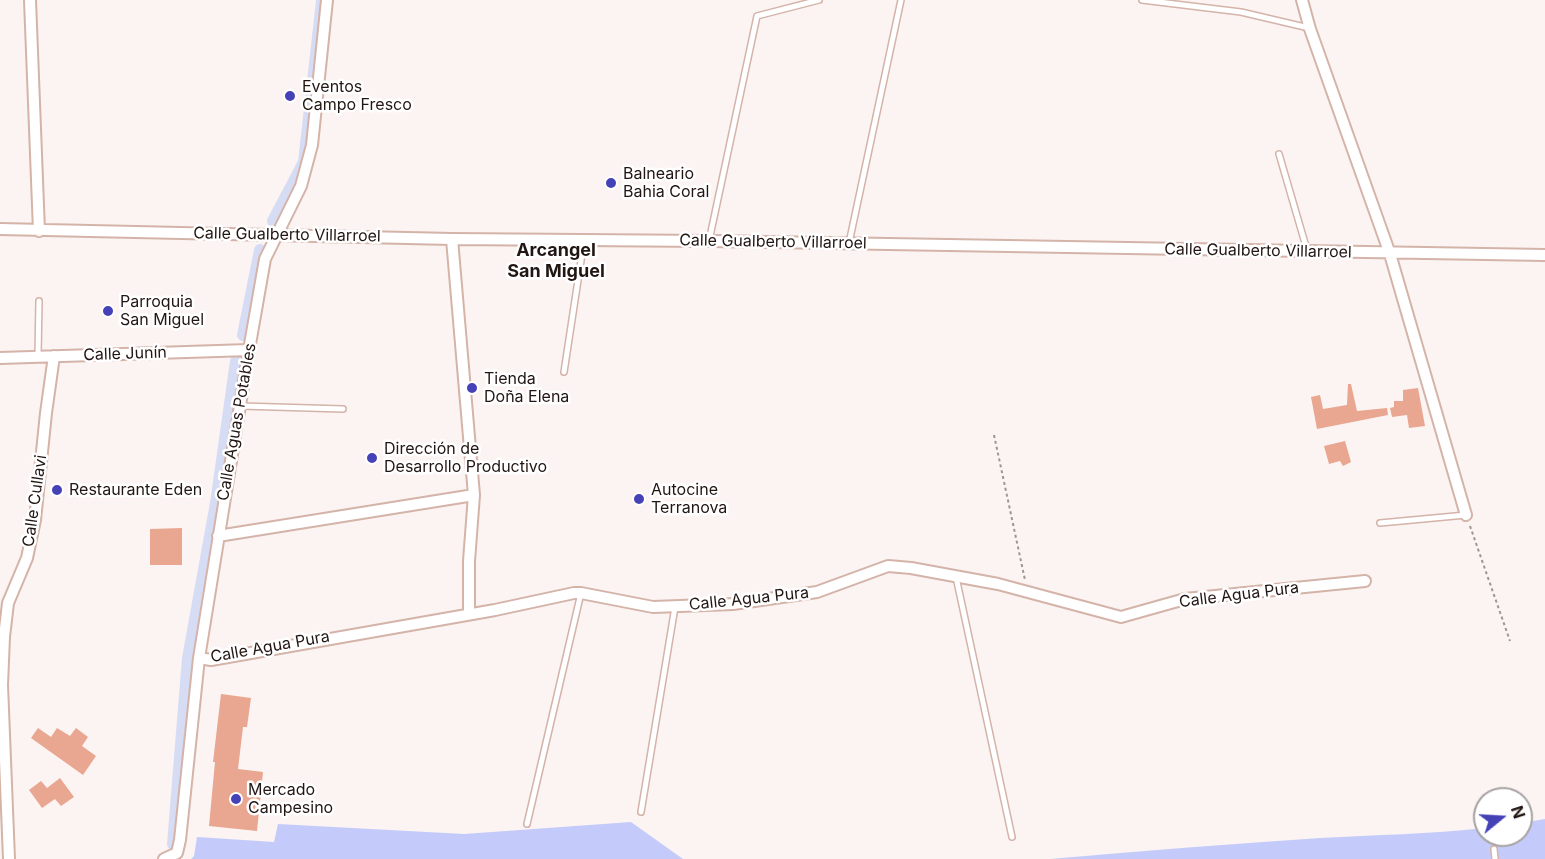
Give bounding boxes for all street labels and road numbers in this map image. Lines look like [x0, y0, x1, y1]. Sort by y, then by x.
street label: Calle Gualberto Villarroel [193, 224, 381, 246]
street label: Calle Gualberto Villarroel [679, 231, 867, 253]
street label: Calle Gualberto Villarroel [1164, 240, 1352, 262]
street label: Calle Aguas Potables [214, 342, 260, 502]
street label: Calle Junín [83, 343, 167, 365]
street label: Calle Cullavi [19, 454, 51, 548]
street label: Calle Agua Pura [1178, 578, 1300, 612]
street label: Calle Agua Pura [688, 583, 810, 615]
street label: Calle Agua Pura [209, 627, 331, 667]

